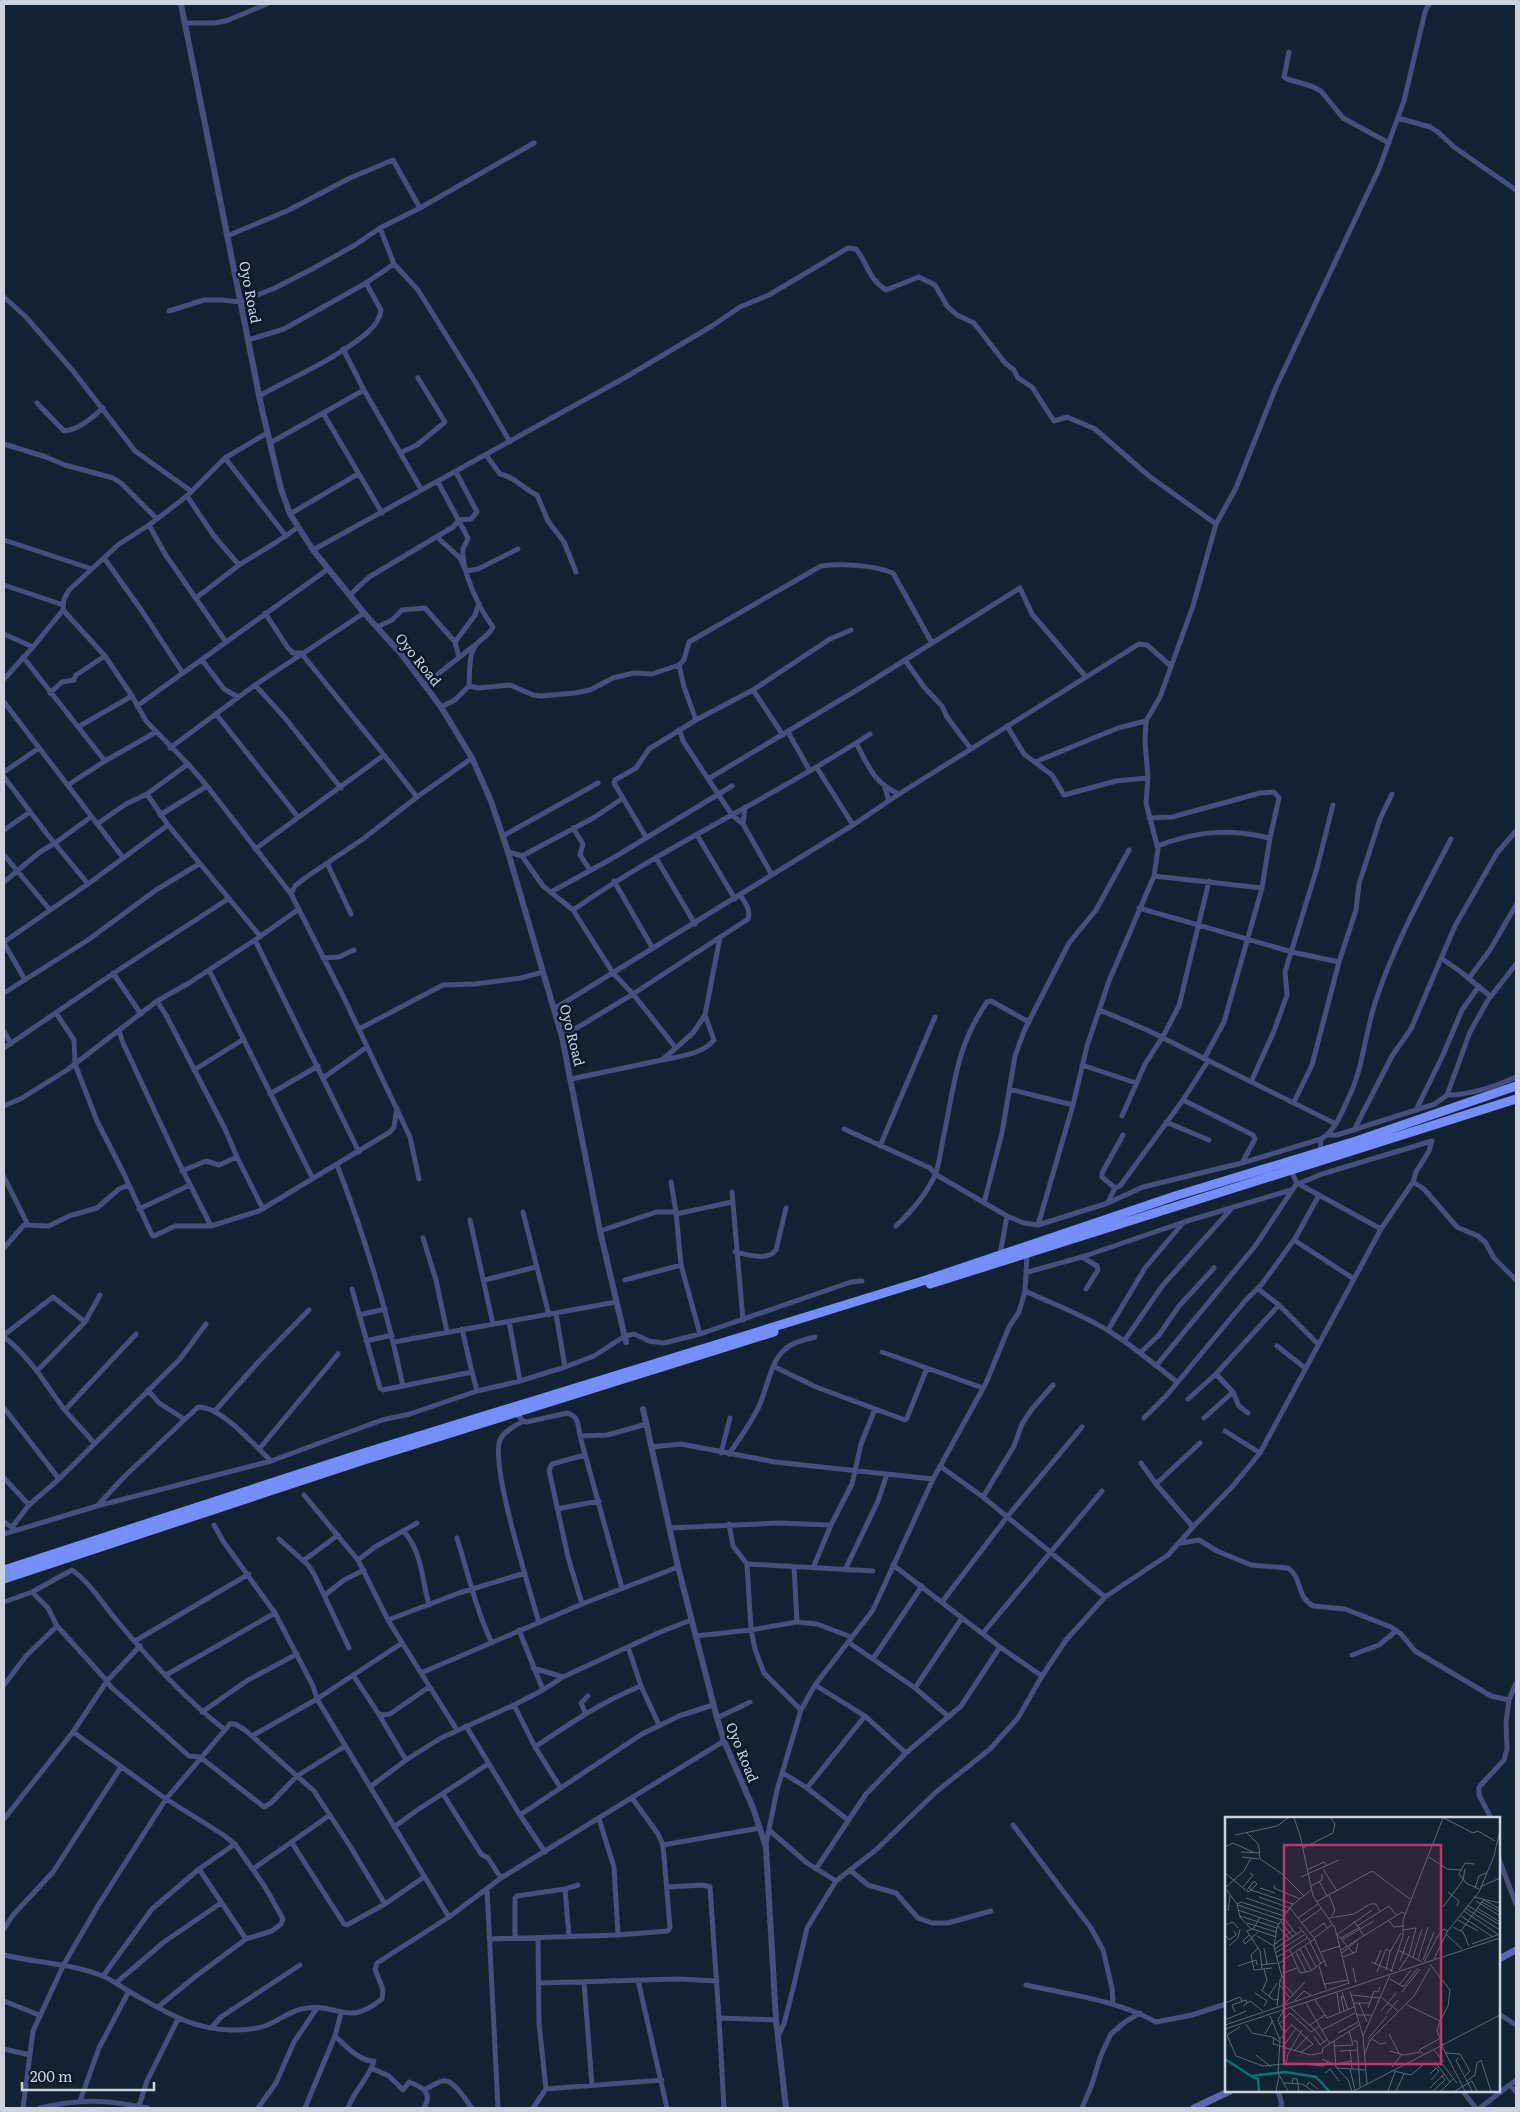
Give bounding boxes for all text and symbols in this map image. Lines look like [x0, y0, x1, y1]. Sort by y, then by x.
street label: Oyo Road [235, 259, 267, 325]
street label: Oyo Road [391, 628, 447, 690]
street label: Oyo Road [556, 1002, 590, 1068]
street label: Oyo Road [722, 1719, 764, 1785]
inset map [1225, 1817, 1500, 2092]
scale bar [22, 2060, 155, 2092]
text: 200 m [30, 2064, 73, 2087]

